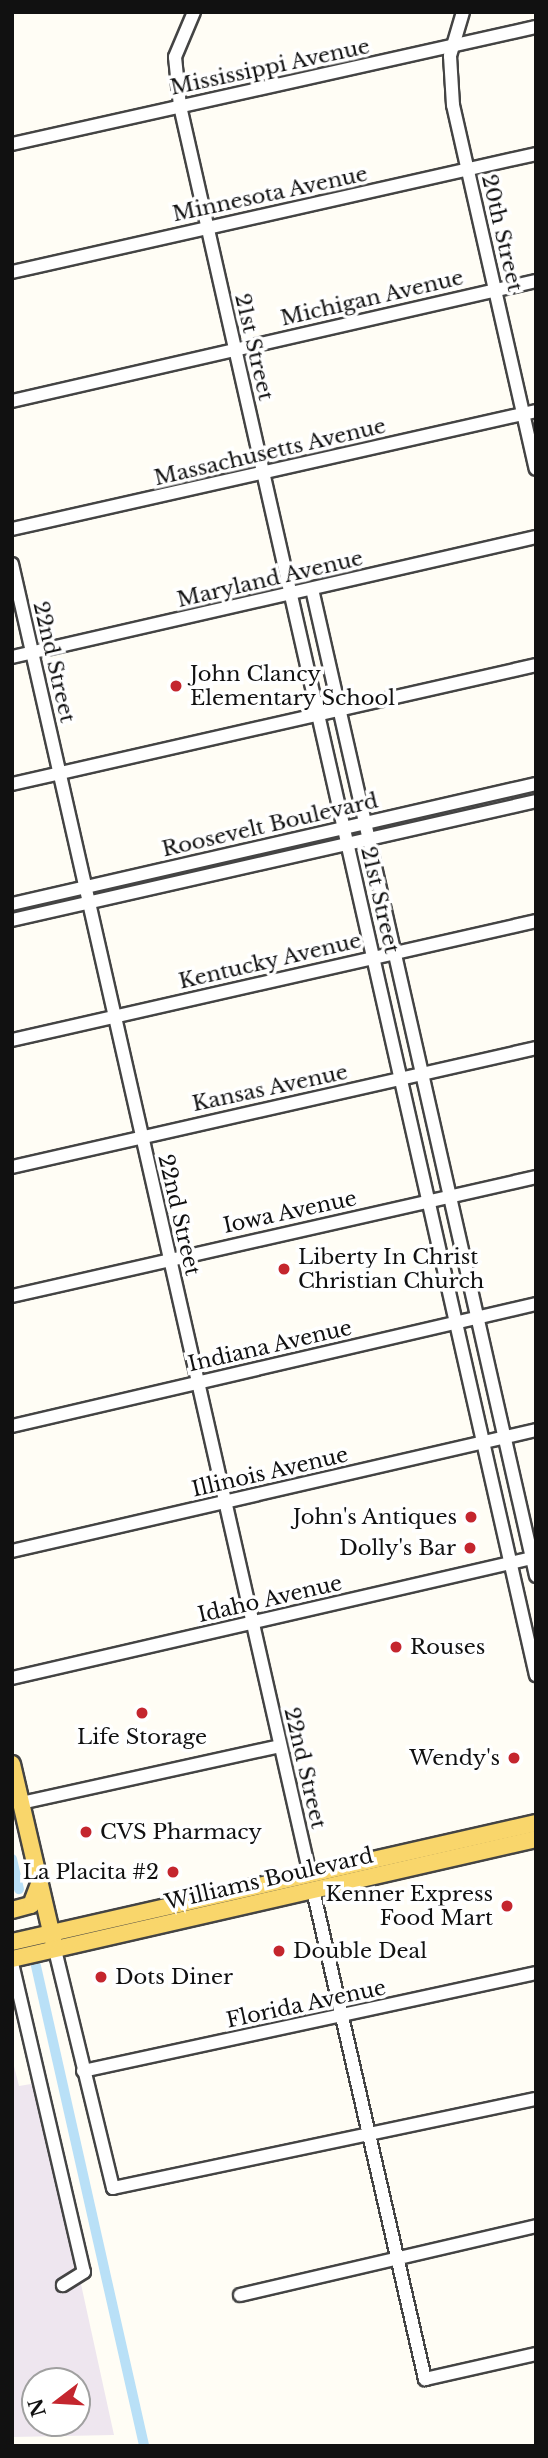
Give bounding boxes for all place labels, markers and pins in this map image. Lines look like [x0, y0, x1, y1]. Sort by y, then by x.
place label: John Clancy Elementary School [190, 661, 396, 711]
marker: John Clancy Elementary School [168, 678, 184, 694]
place label: Liberty In Christ Christian Church [298, 1244, 484, 1294]
marker: Liberty In Christ Christian Church [276, 1261, 292, 1277]
place label: John's Antiques [292, 1504, 457, 1530]
marker: John's Antiques [463, 1509, 479, 1525]
place label: Dolly's Bar [339, 1535, 456, 1561]
marker: Dolly's Bar [462, 1540, 478, 1556]
place label: Rouses [410, 1634, 485, 1660]
marker: Rouses [388, 1639, 404, 1655]
marker: Life Storage [134, 1705, 150, 1721]
place label: Life Storage [77, 1724, 207, 1750]
place label: Wendy's [409, 1745, 500, 1771]
marker: Wendy's [506, 1750, 522, 1766]
place label: CVS Pharmacy [100, 1819, 262, 1845]
marker: CVS Pharmacy [78, 1824, 94, 1840]
place label: La Placita #2 [22, 1859, 159, 1885]
marker: La Placita #2 [165, 1864, 181, 1880]
place label: Kenner Express Food Mart [325, 1881, 493, 1931]
marker: Kenner Express Food Mart [499, 1898, 515, 1914]
place label: Double Deal [293, 1938, 427, 1964]
marker: Double Deal [271, 1943, 287, 1959]
place label: Dots Diner [115, 1964, 233, 1990]
marker: Dots Diner [93, 1969, 109, 1985]

